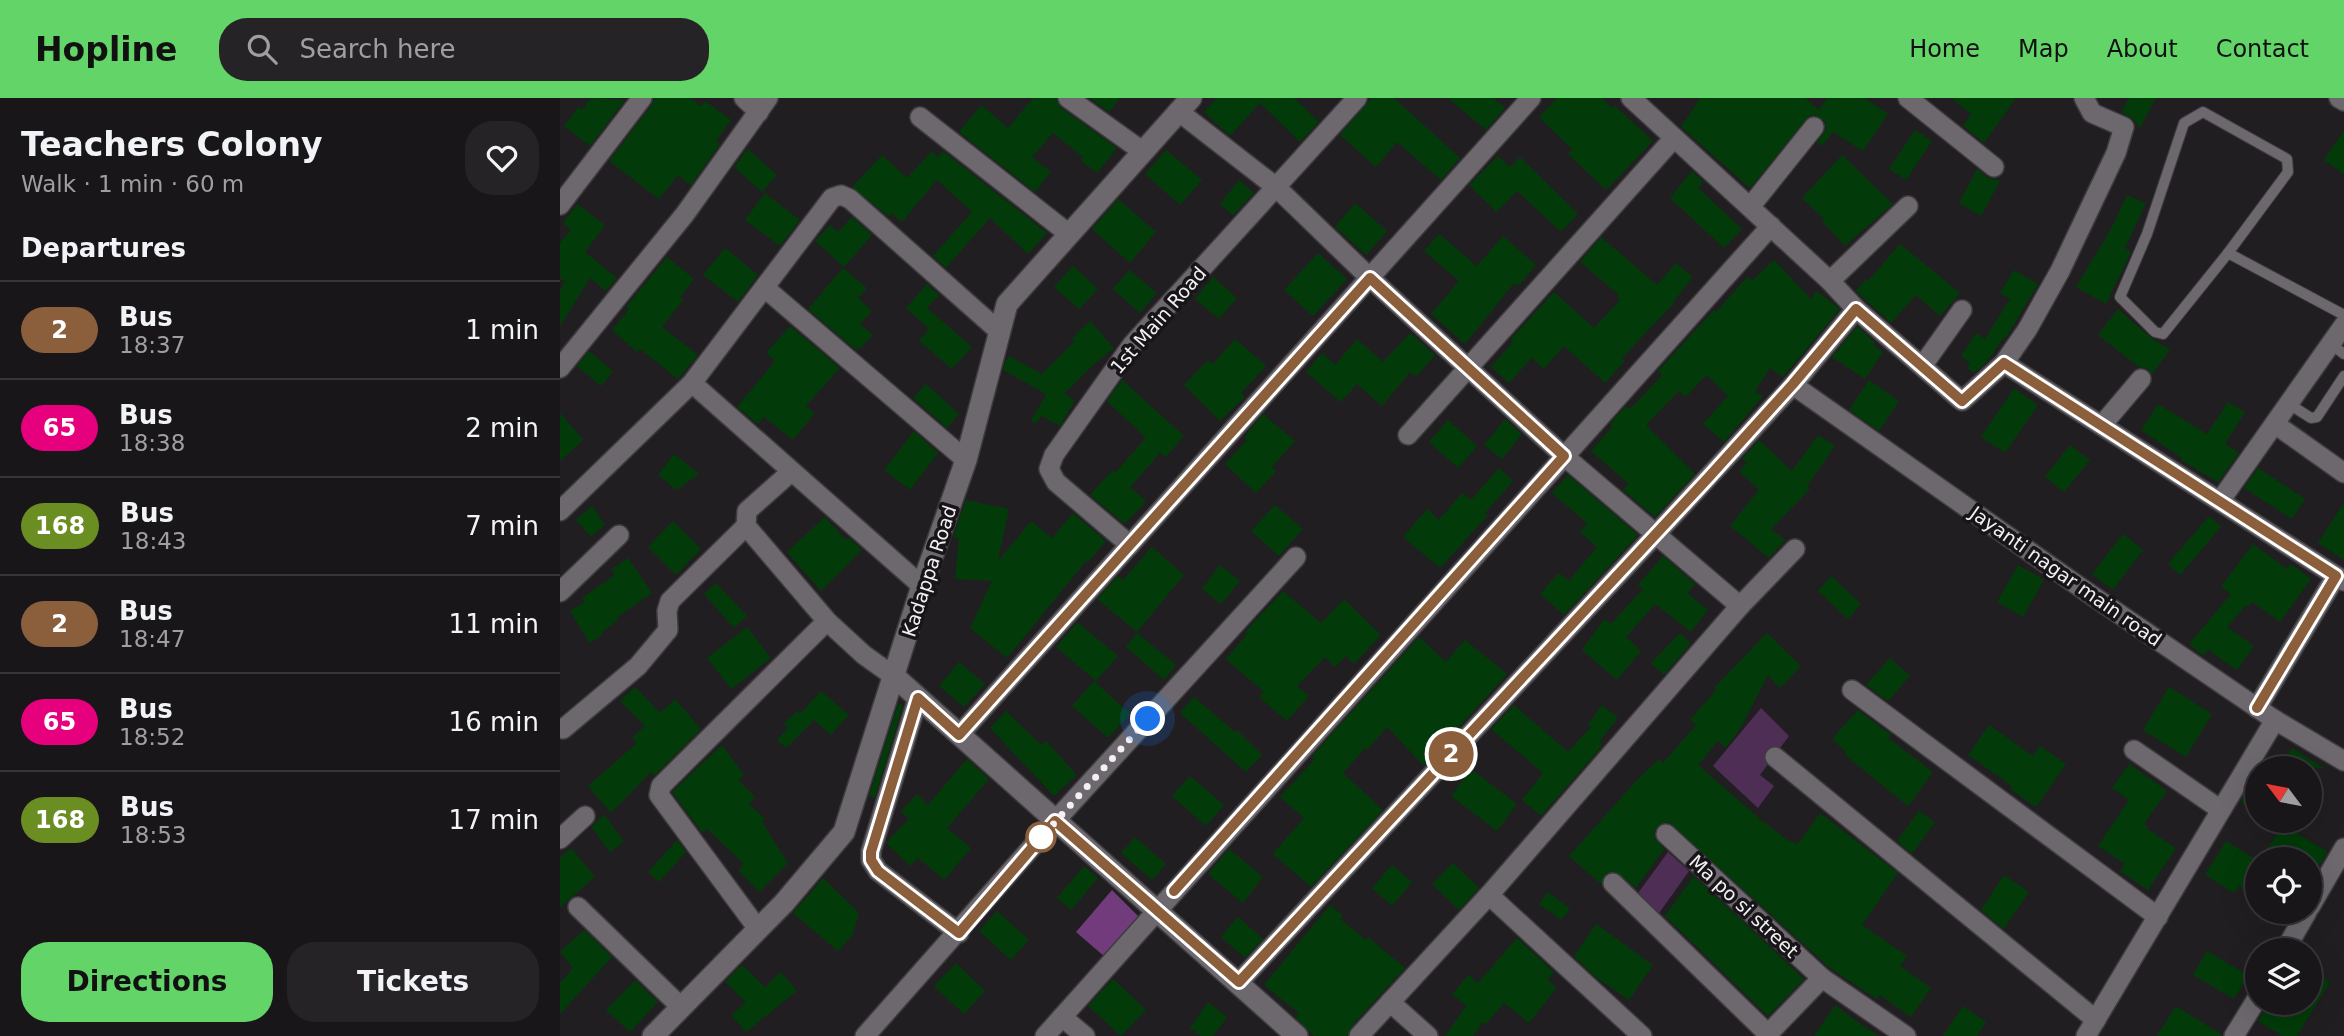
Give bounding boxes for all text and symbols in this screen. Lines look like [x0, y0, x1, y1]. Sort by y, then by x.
search box [219, 18, 709, 81]
text: Hopline [35, 30, 177, 69]
icon: search [243, 30, 281, 68]
text: Search here [299, 34, 456, 64]
text: Home [1909, 35, 1980, 63]
text: Map [2018, 35, 2069, 63]
text: About [2107, 35, 2178, 63]
text: Contact [2216, 35, 2309, 63]
button: heart [465, 121, 539, 195]
text: Teachers Colony [21, 125, 323, 164]
text: Walk · 1 min · 60 m [21, 171, 244, 197]
text: Departures [21, 233, 186, 263]
street label: 1st Main Road [1106, 262, 1210, 378]
text: Bus [119, 302, 173, 332]
text: 1 min [465, 315, 539, 345]
text: 2 [51, 316, 68, 344]
text: 18:37 [119, 332, 185, 358]
text: Bus [119, 400, 173, 430]
text: 2 min [465, 413, 539, 443]
text: 65 [43, 414, 76, 442]
text: 18:38 [119, 430, 185, 456]
text: Bus [120, 498, 174, 528]
street label: Jayanti nagar main road [1965, 501, 2166, 651]
street label: Kadappa Road [897, 502, 961, 640]
text: 7 min [465, 511, 539, 541]
text: 168 [35, 512, 85, 540]
text: 18:43 [120, 528, 186, 554]
text: Bus [119, 596, 173, 626]
text: 11 min [449, 609, 539, 639]
text: 2 [51, 610, 68, 638]
text: 18:47 [119, 626, 185, 652]
text: Bus [119, 694, 173, 724]
your location [1130, 701, 1165, 736]
text: 16 min [449, 707, 539, 737]
text: 65 [43, 708, 76, 736]
text: 18:52 [119, 724, 185, 750]
line badge: 2 [1428, 731, 1474, 777]
text: 2 [1443, 740, 1459, 768]
north arrow [2245, 756, 2322, 833]
map controls [2245, 756, 2322, 1015]
text: Bus [120, 792, 174, 822]
text: 17 min [449, 805, 539, 835]
text: 168 [35, 806, 85, 834]
text: 18:53 [120, 822, 186, 848]
unlabelled marker [1026, 822, 1056, 852]
button: locate [2245, 847, 2322, 924]
street label: Ma po si street [1685, 850, 1803, 962]
button: layers [2245, 938, 2322, 1015]
button: Directions [21, 942, 273, 1022]
button: Tickets [287, 942, 539, 1022]

